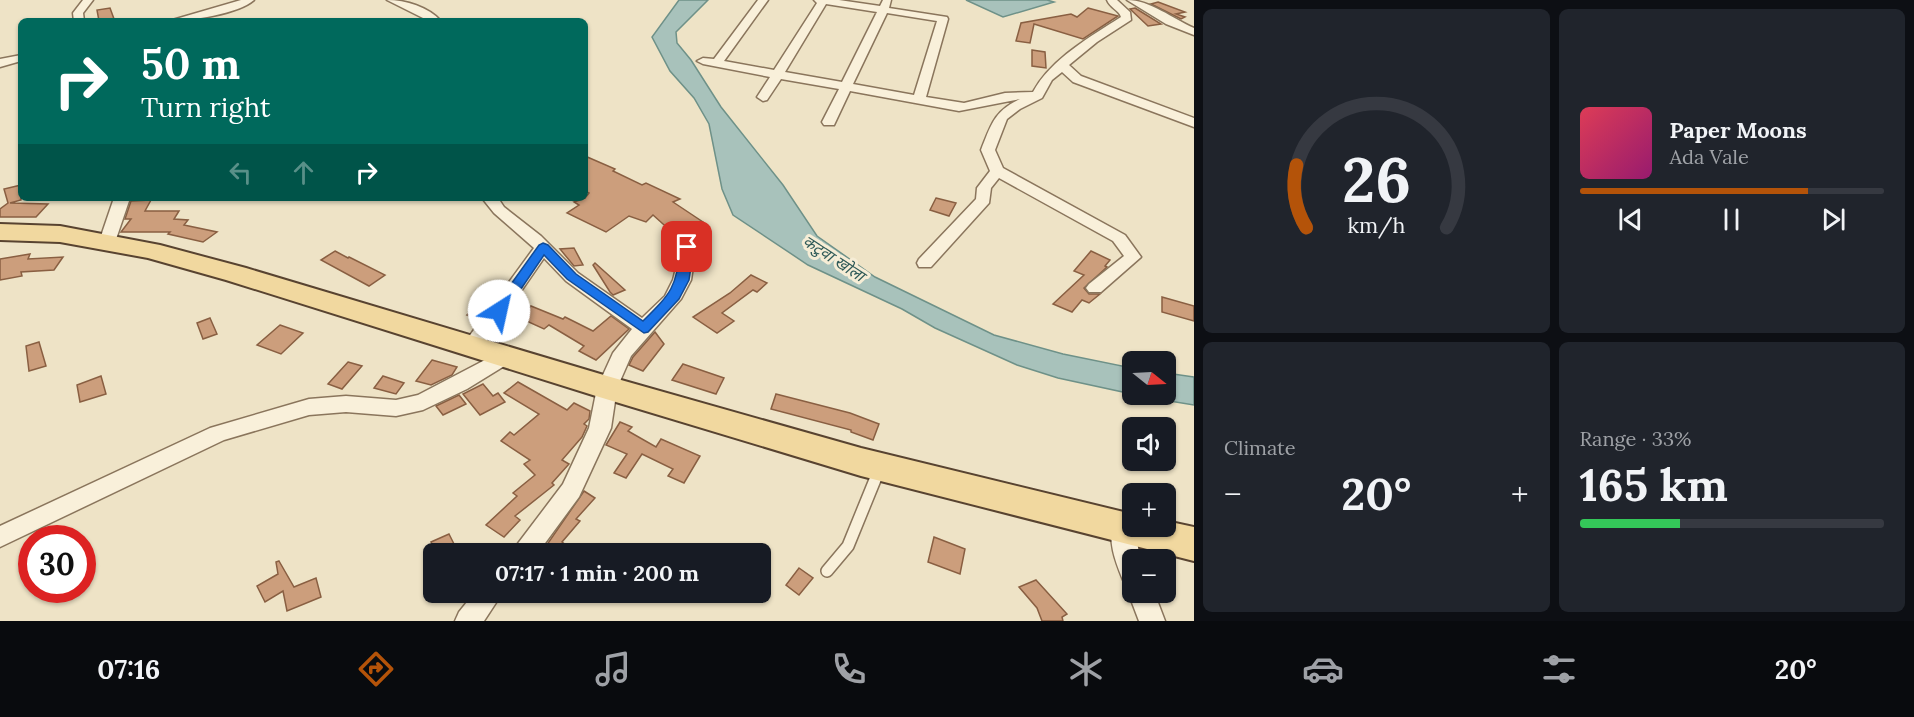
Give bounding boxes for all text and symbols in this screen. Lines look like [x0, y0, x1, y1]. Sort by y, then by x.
text: 50 m [141, 37, 240, 91]
icon: right [42, 42, 120, 120]
text: Turn right [141, 90, 270, 124]
text: Paper Moons [1670, 116, 1807, 144]
text: 26 [1342, 139, 1411, 219]
text: Ada Vale [1670, 144, 1749, 169]
icon: left [224, 156, 257, 189]
icon: ahead [287, 156, 320, 189]
icon: right [350, 156, 383, 189]
icon: previous [1614, 203, 1647, 236]
icon: pause [1715, 203, 1748, 236]
icon: next [1817, 203, 1850, 236]
text: km/h [1347, 212, 1405, 240]
pin [661, 221, 712, 272]
icon: arrive [670, 230, 703, 263]
water label: कटुवा खोला [799, 231, 871, 288]
position arrow [467, 279, 531, 343]
north arrow [1122, 351, 1176, 405]
map controls [1122, 351, 1176, 603]
button: sound [1122, 417, 1176, 471]
text: Range · 33% [1580, 426, 1692, 451]
text: Climate [1224, 435, 1296, 460]
text: 165 km [1580, 456, 1728, 513]
text: 20° [1341, 465, 1411, 522]
text: − [1224, 473, 1242, 515]
text: + [1511, 473, 1528, 515]
button: + [1122, 483, 1176, 537]
speed limit sign: 30 [18, 525, 96, 603]
button: − [1122, 549, 1176, 603]
text: 07:17 · 1 min · 200 m [495, 559, 699, 587]
icon: directions [355, 648, 397, 690]
icon: music [592, 648, 634, 690]
icon: phone [828, 648, 870, 690]
icon: climate [1065, 648, 1107, 690]
icon: car [1302, 648, 1344, 690]
icon: filters [1538, 648, 1580, 690]
text: 07:16 [97, 652, 160, 686]
text: 20° [1775, 652, 1817, 686]

